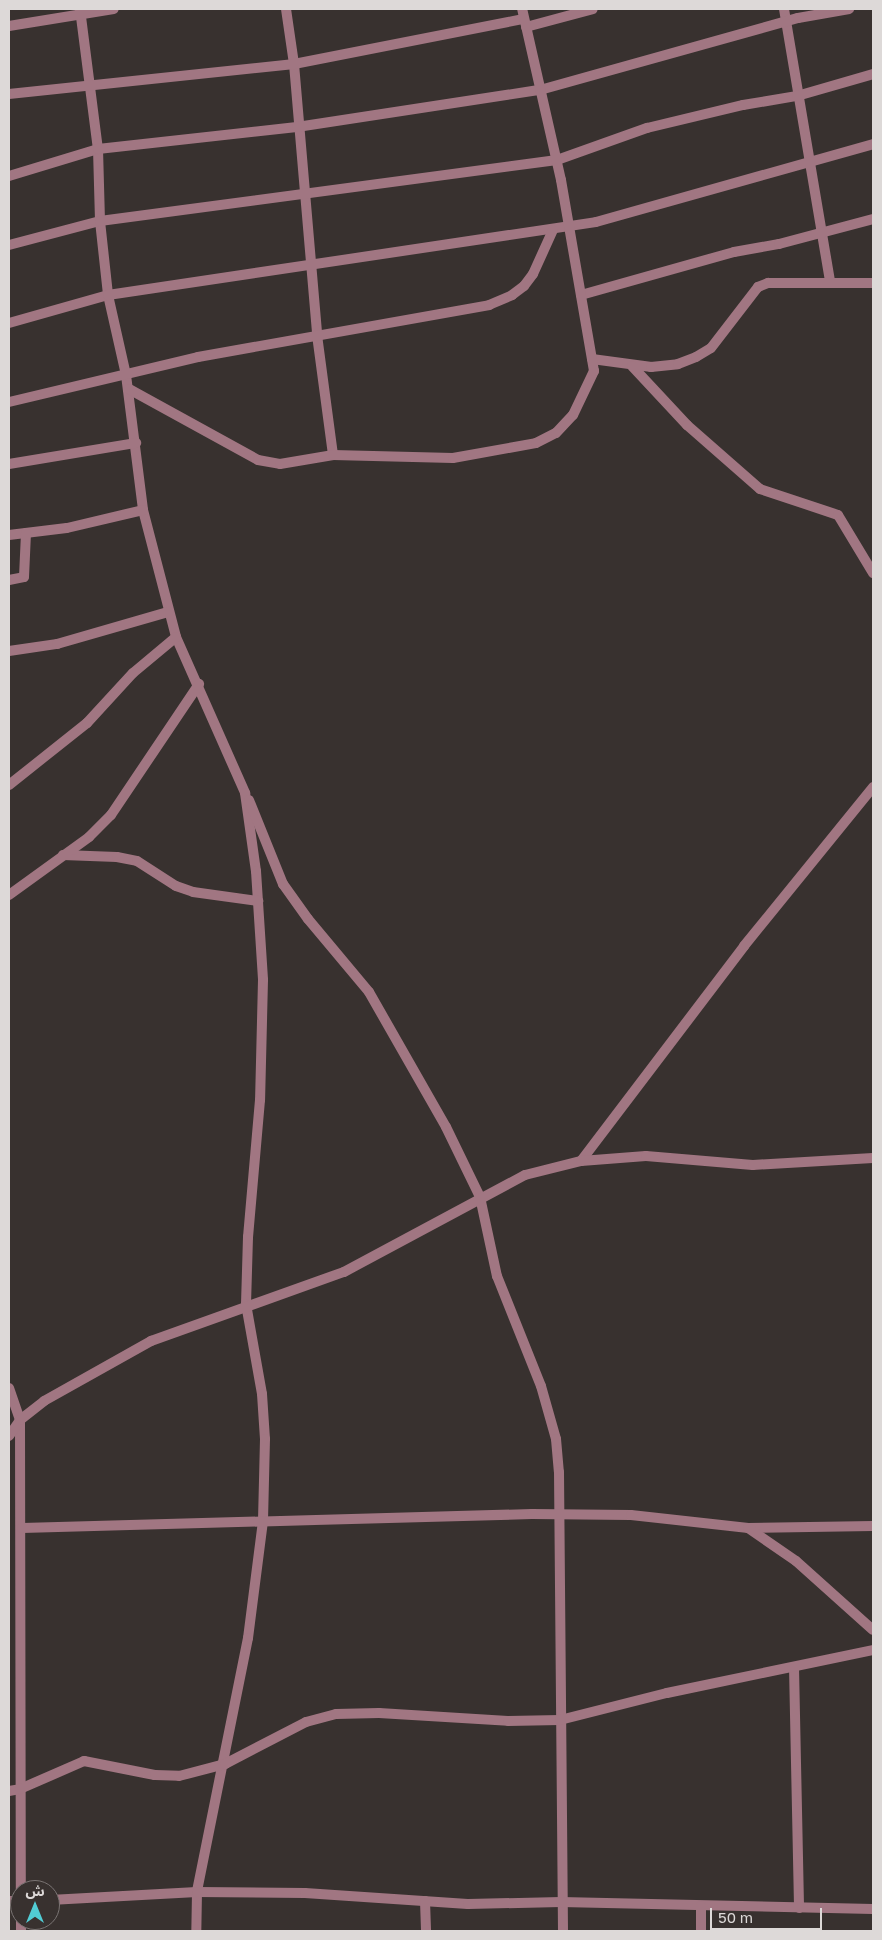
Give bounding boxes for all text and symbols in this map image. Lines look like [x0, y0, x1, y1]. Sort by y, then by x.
north arrow [10, 1880, 60, 1930]
text: ش [25, 1882, 45, 1899]
scale bar [712, 1898, 824, 1930]
text: 50 m [718, 1908, 753, 1926]

